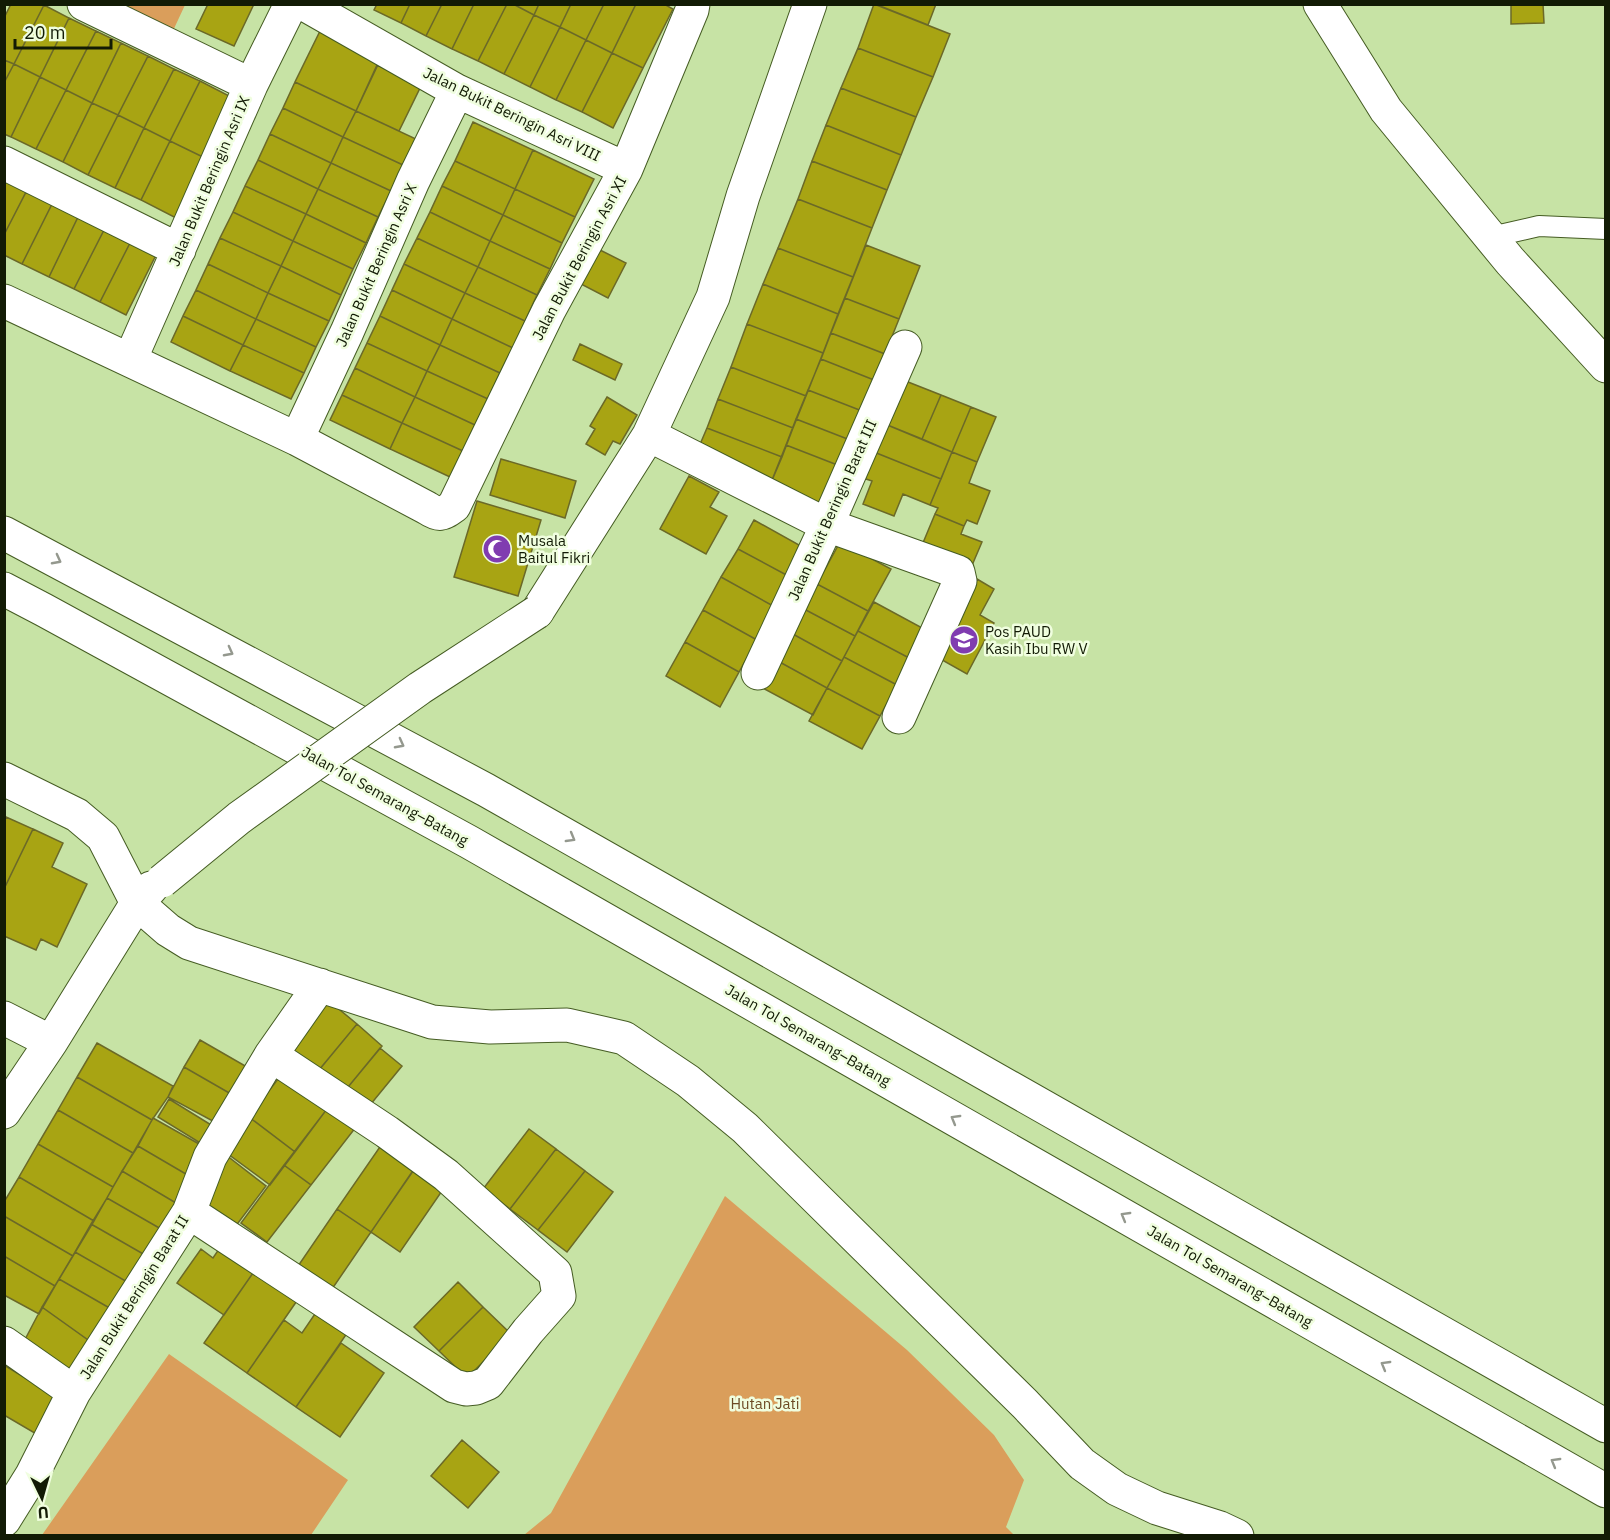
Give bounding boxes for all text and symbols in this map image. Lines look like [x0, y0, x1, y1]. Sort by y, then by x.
scale bar [15, 12, 111, 50]
text: 20 m [24, 21, 66, 44]
street label: Jalan Bukit Beringin Asri VIII [420, 63, 604, 165]
street label: Jalan Bukit Beringin Asri IX [164, 93, 254, 269]
street label: Jalan Bukit Beringin Asri XI [528, 173, 630, 343]
street label: Jalan Bukit Beringin Asri X [331, 180, 421, 350]
street label: Jalan Bukit Beringin Barat III [783, 417, 881, 603]
place label: Musala Baitul Fikri [518, 531, 590, 567]
mosque icon: Musala Baitul Fikri [481, 533, 513, 565]
one-way arrow [50, 553, 61, 564]
place label: Pos PAUD Kasih Ibu RW V [985, 622, 1088, 658]
school or university icon: Pos PAUD Kasih Ibu RW V [948, 624, 980, 656]
one-way arrow [222, 645, 233, 656]
one-way arrow [394, 737, 405, 748]
street label: Jalan Tol Semarang–Batang [298, 742, 472, 850]
one-way arrow [565, 831, 575, 842]
street label: Jalan Tol Semarang–Batang [722, 980, 894, 1090]
one-way arrow [951, 1115, 962, 1127]
street label: Jalan Bukit Beringin Barat II [76, 1211, 192, 1383]
one-way arrow [1121, 1212, 1131, 1223]
street label: Jalan Tol Semarang–Batang [1144, 1221, 1316, 1331]
one-way arrow [1381, 1361, 1391, 1372]
park label: Hutan Jati [730, 1394, 800, 1413]
one-way arrow [1551, 1457, 1561, 1469]
north arrow [12, 1468, 72, 1528]
text: U [37, 1502, 50, 1523]

